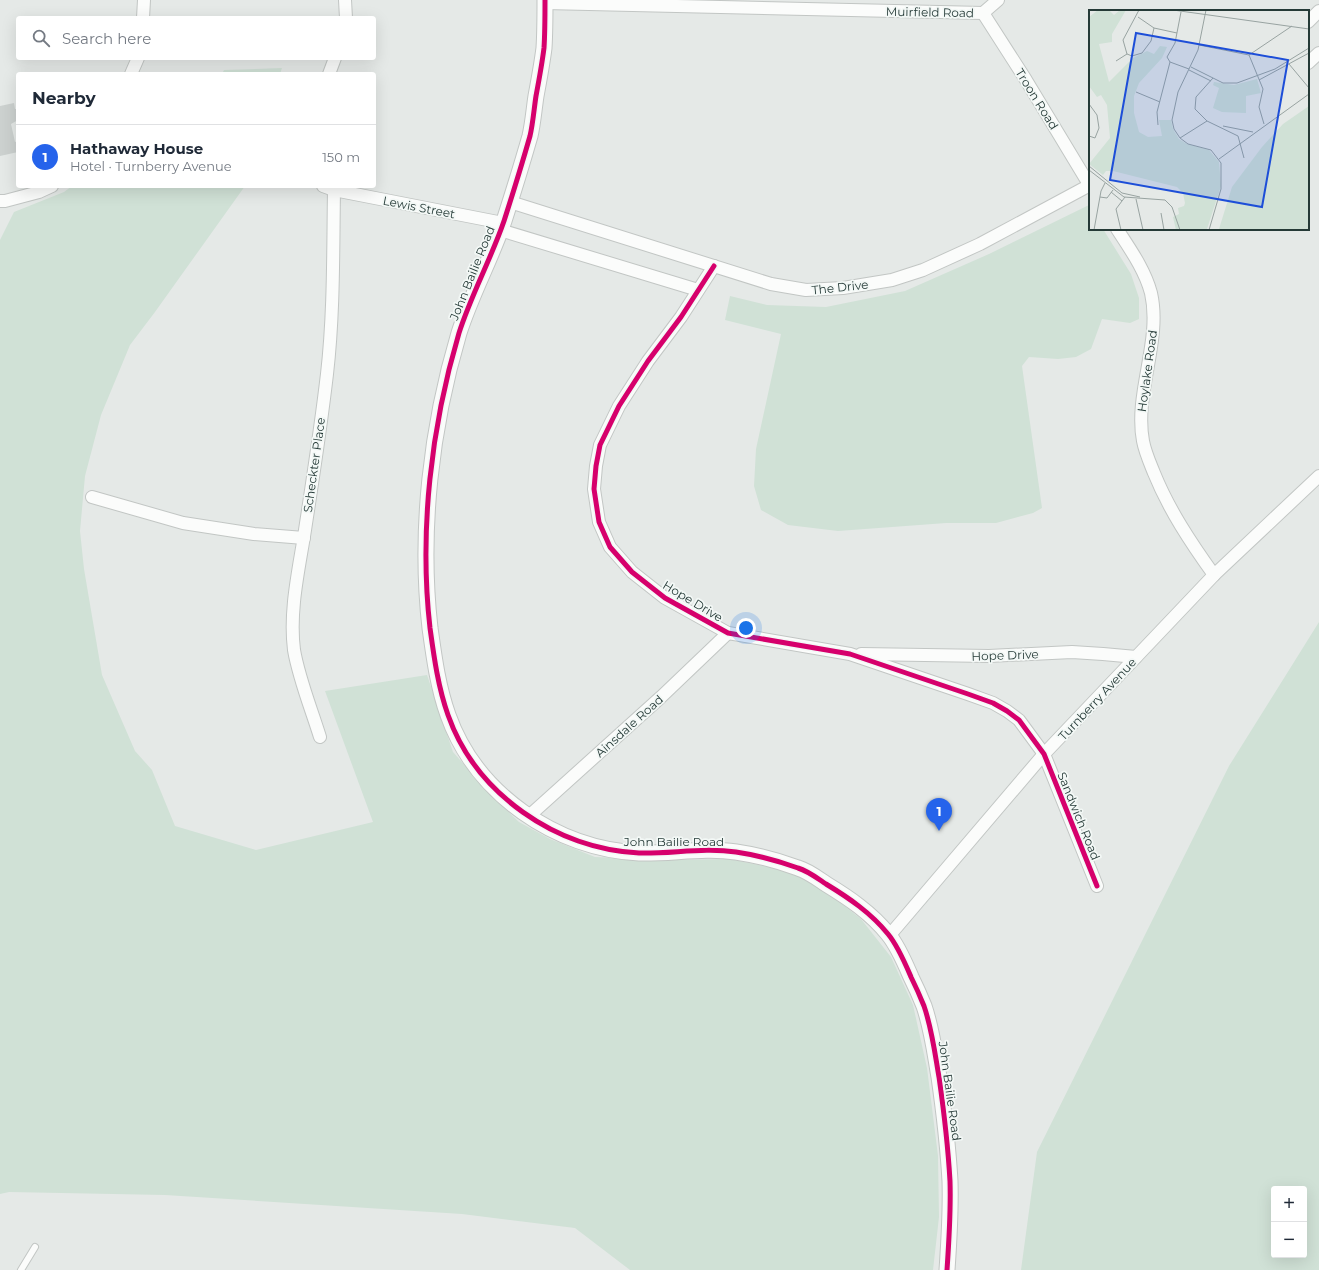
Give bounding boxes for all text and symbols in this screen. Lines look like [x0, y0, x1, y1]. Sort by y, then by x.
street label: Muirfield Road [886, 4, 974, 20]
inset map [1089, 10, 1309, 230]
search box [16, 16, 376, 60]
icon: search [30, 27, 52, 49]
text: Search here [62, 29, 151, 48]
street label: Troon Road [1012, 66, 1062, 132]
text: Nearby [32, 88, 96, 108]
text: Hathaway House [70, 139, 203, 158]
text: 1 [42, 149, 48, 165]
text: 150 m [322, 149, 360, 165]
text: Hotel · Turnberry Avenue [70, 158, 232, 174]
street label: Lewis Street [382, 193, 456, 221]
street label: John Bailie Road [446, 224, 498, 323]
street label: The Drive [811, 277, 869, 297]
street label: Hoylake Road [1134, 329, 1160, 413]
street label: Scheckter Place [300, 416, 328, 514]
street label: Hope Drive [660, 577, 726, 625]
your location [736, 618, 756, 638]
street label: Hope Drive [971, 646, 1039, 664]
street label: Turnberry Avenue [1055, 655, 1139, 743]
street label: Ainsdale Road [592, 692, 666, 760]
street label: Sandwich Road [1054, 770, 1104, 862]
pin: 1 [926, 798, 952, 831]
street label: John Bailie Road [623, 834, 724, 849]
street label: John Bailie Road [935, 1039, 964, 1142]
map controls [1271, 1186, 1307, 1258]
button: + [1271, 1186, 1307, 1222]
button: − [1271, 1222, 1307, 1258]

